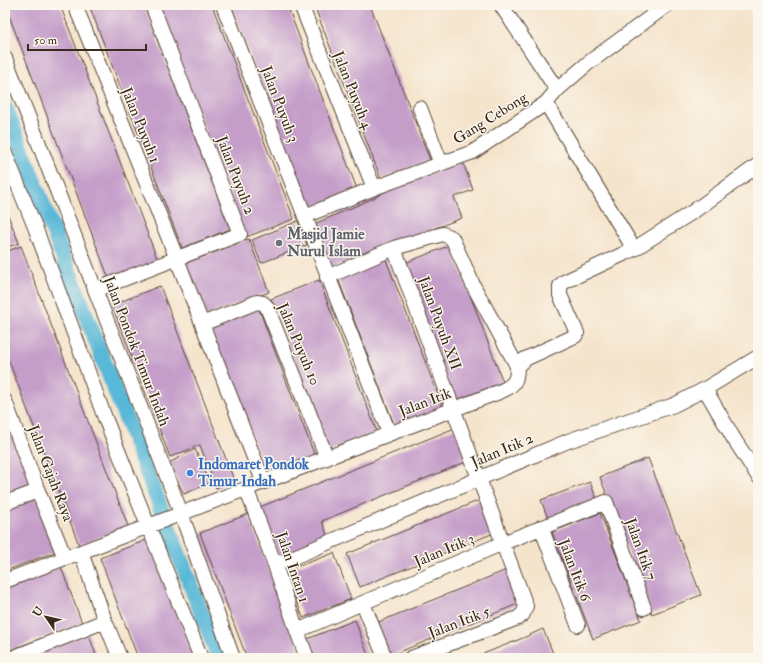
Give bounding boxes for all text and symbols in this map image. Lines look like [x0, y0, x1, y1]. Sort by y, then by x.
scale bar [28, 26, 146, 52]
text: 50 m [34, 33, 58, 48]
street label: Jalan Puyuh 4 [327, 47, 377, 133]
street label: Jalan Puyuh 3 [255, 62, 303, 146]
street label: Jalan Puyuh 1 [115, 84, 164, 166]
street label: Gang Cebong [450, 88, 531, 149]
street label: Jalan Puyuh 2 [211, 132, 259, 218]
place label: Masjid Jamie Nurul Islam [286, 225, 365, 261]
marker: Masjid Jamie Nurul Islam [274, 238, 284, 248]
street label: Jalan Pondok Timur Indah [98, 273, 174, 429]
street label: Jalan Puyuh XII [412, 273, 465, 373]
street label: Jalan Puyuh 10 [271, 299, 324, 389]
street label: Jalan Itik [395, 384, 454, 422]
street label: Jalan Gajah Raya [22, 421, 78, 525]
street label: Jalan Itik 2 [467, 429, 537, 473]
place label: Indomaret Pondok Timur Indah [197, 455, 310, 491]
marker: Indomaret Pondok Timur Indah [185, 468, 195, 478]
street label: Jalan Itik 7 [619, 515, 661, 583]
street label: Jalan Intan 1 [270, 528, 314, 605]
street label: Jalan Itik 3 [410, 529, 478, 573]
street label: Jalan Itik 6 [553, 535, 596, 606]
north arrow [26, 597, 66, 637]
street label: Jalan Itik 5 [425, 602, 493, 644]
text: U [30, 604, 47, 619]

